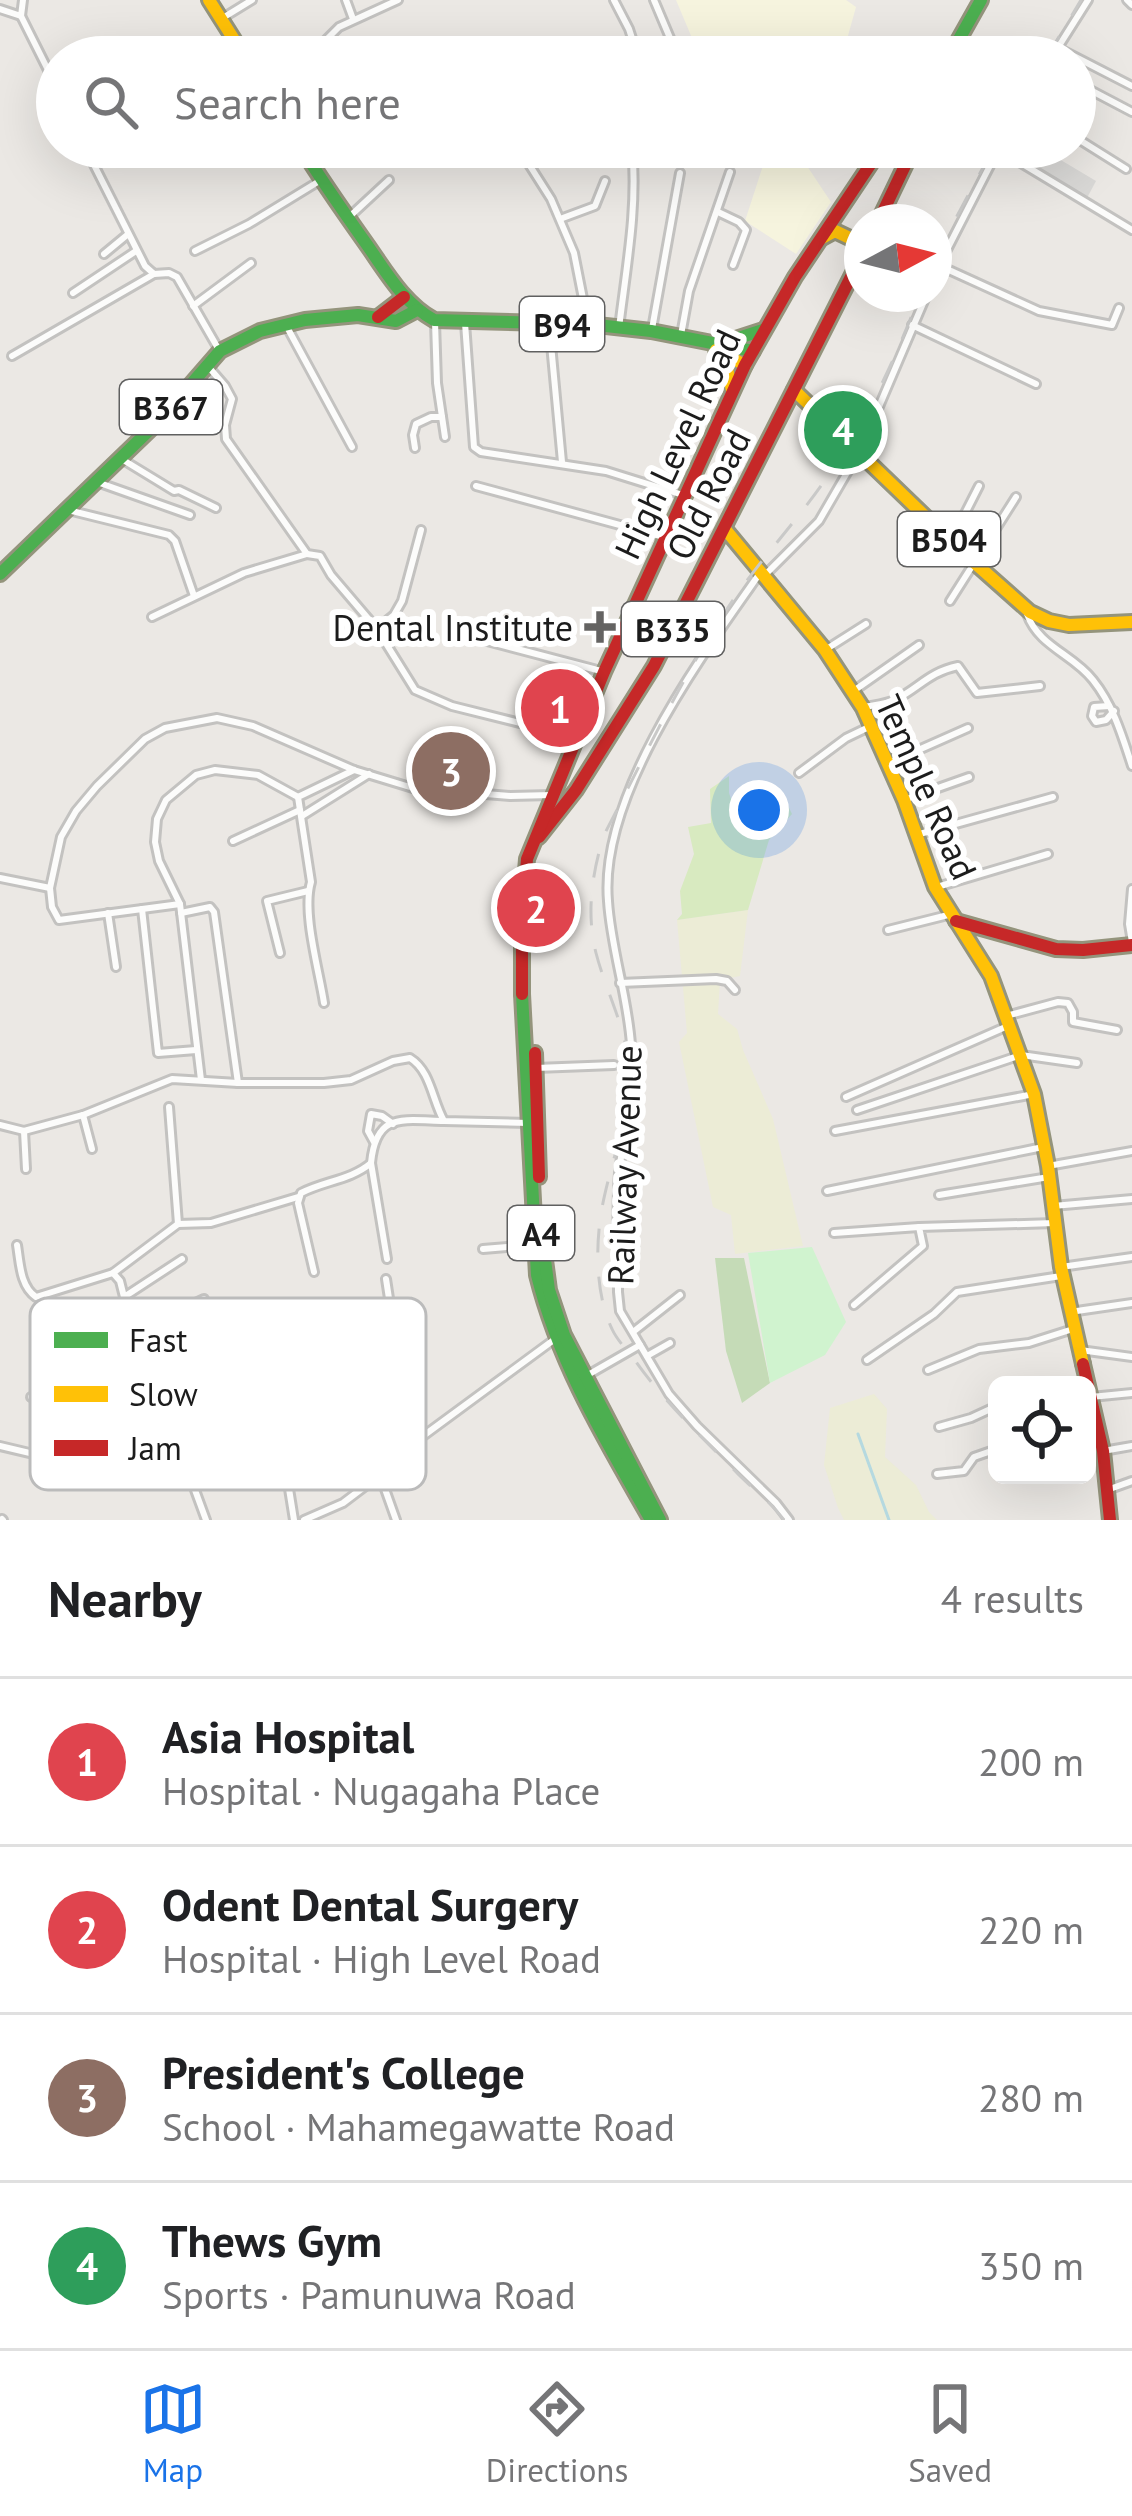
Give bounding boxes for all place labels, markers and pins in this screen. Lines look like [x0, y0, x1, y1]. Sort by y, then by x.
pin: 4 [804, 385, 882, 475]
place label: Dental Institute [332, 604, 573, 651]
marker: Dental Institute [584, 611, 616, 643]
pin: 1 [521, 663, 599, 753]
pin: 3 [412, 726, 490, 816]
pin: 2 [497, 863, 575, 953]

